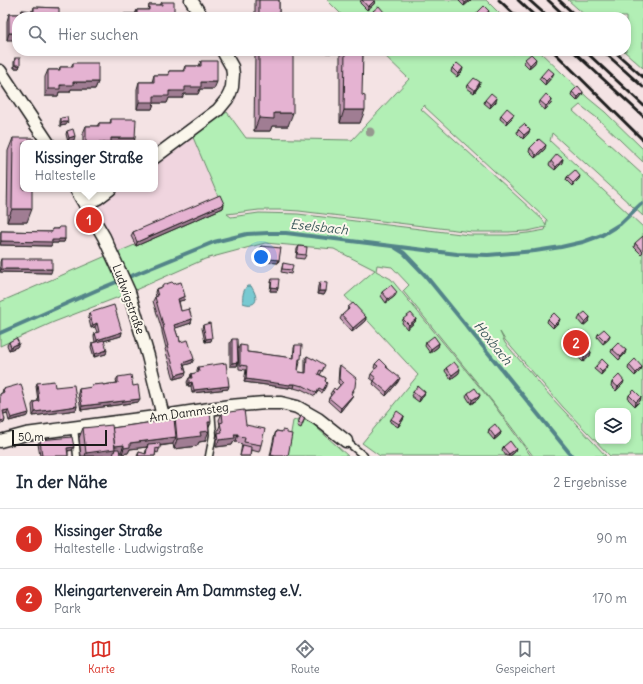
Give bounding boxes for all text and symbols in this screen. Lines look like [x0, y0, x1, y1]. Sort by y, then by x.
search box [12, 12, 631, 56]
icon: search [26, 23, 48, 45]
text: Hier suchen [58, 25, 138, 44]
popup [20, 140, 158, 192]
text: Kissinger Straße [35, 148, 143, 167]
text: Haltestelle [35, 167, 96, 184]
pin: 1 [76, 205, 102, 235]
water label: Eselsbach [289, 216, 349, 239]
your location [251, 247, 271, 267]
street label: Ludwigstraße [109, 262, 149, 336]
water label: Hoxbach [470, 318, 516, 369]
pin: 2 [563, 328, 589, 358]
street label: Am Dammsteg [148, 399, 230, 425]
map controls [595, 408, 631, 444]
button: layers [595, 408, 631, 444]
scale bar [12, 428, 107, 447]
text: 50 m [18, 430, 44, 444]
text: In der Nähe [16, 471, 108, 493]
text: 2 Ergebnisse [553, 474, 627, 491]
text: Kissinger Straße [54, 521, 162, 540]
text: 1 [26, 530, 32, 547]
text: 90 m [596, 530, 627, 547]
text: Haltestelle · Ludwigstraße [54, 540, 203, 557]
text: Kleingartenverein Am Dammsteg e.V. [54, 581, 302, 600]
text: 2 [25, 590, 33, 607]
text: 170 m [592, 590, 627, 607]
text: Park [54, 600, 81, 617]
tab: Karte [88, 638, 115, 676]
tab: Route [291, 638, 320, 676]
tab: Gespeichert [496, 638, 555, 676]

